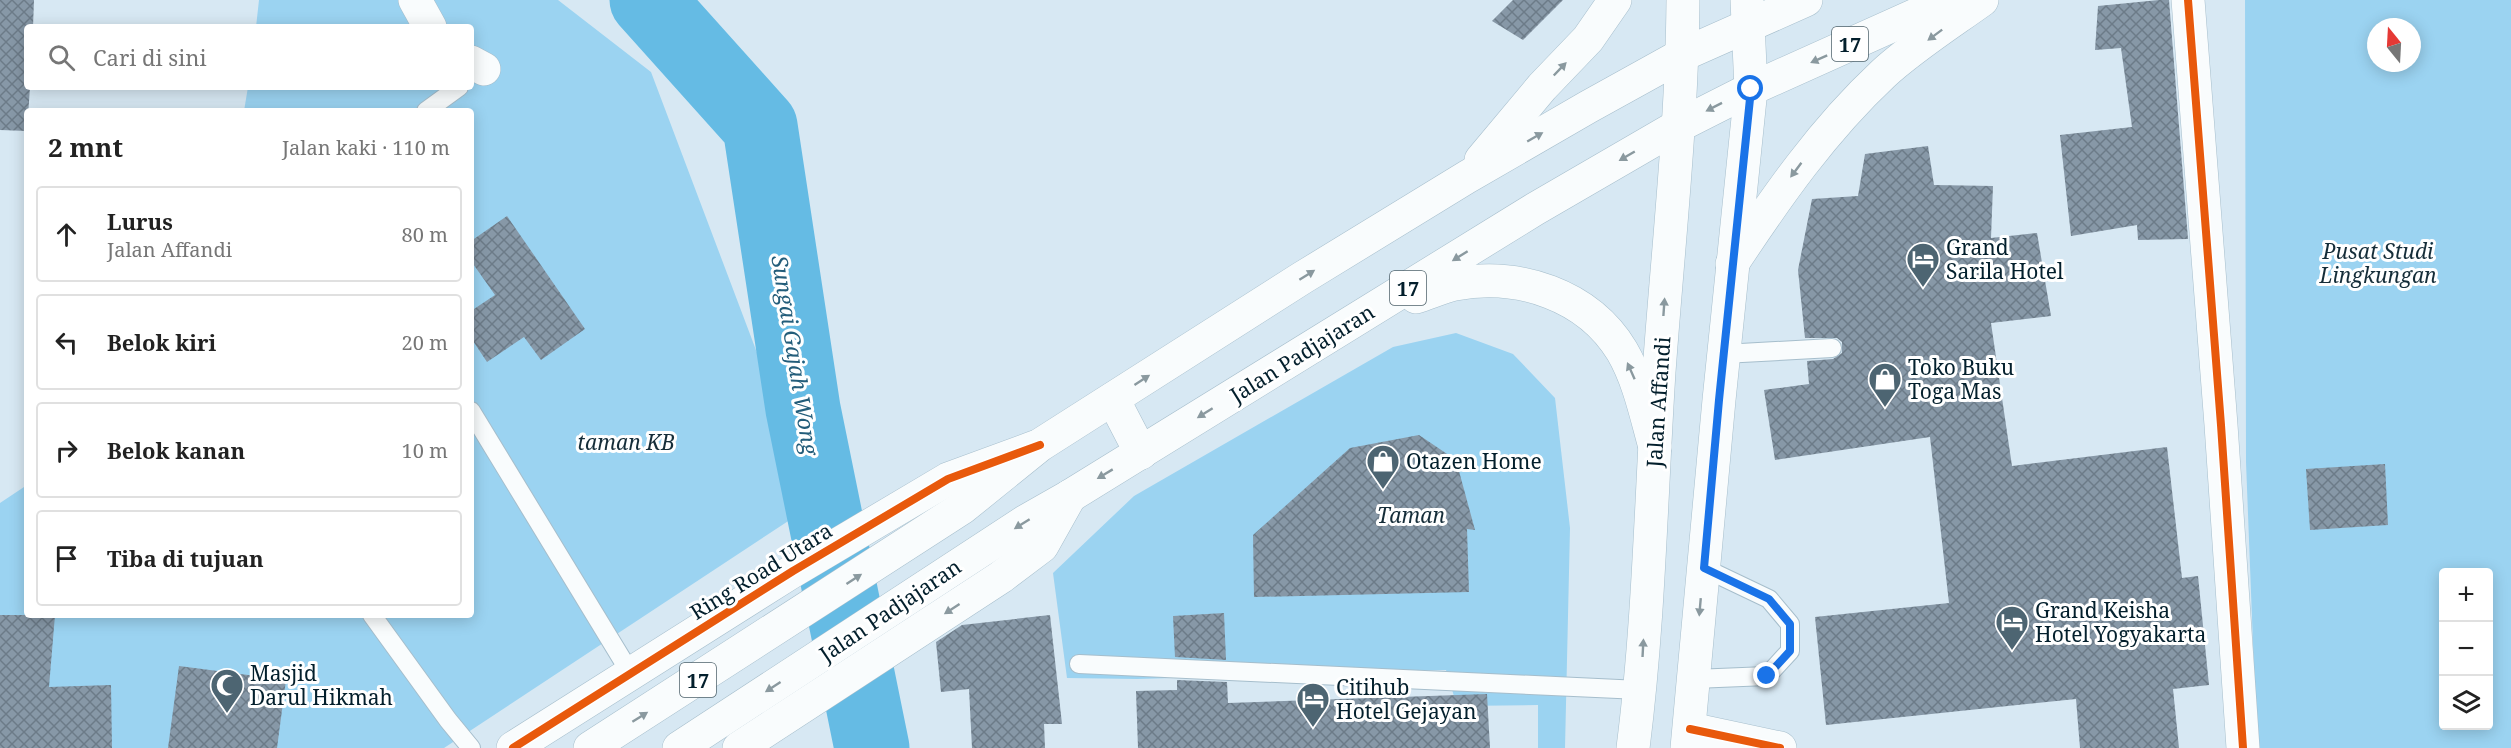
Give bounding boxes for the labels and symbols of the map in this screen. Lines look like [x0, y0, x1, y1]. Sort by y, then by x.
north arrow [2367, 18, 2421, 72]
road number: 17 [1832, 27, 1868, 61]
one-way arrow [1927, 29, 1943, 41]
one-way arrow [1810, 54, 1827, 63]
one-way arrow [1553, 62, 1567, 77]
route start [1737, 75, 1763, 101]
one-way arrow [1706, 103, 1723, 112]
one-way arrow [1527, 132, 1544, 142]
one-way arrow [1619, 150, 1635, 161]
one-way arrow [1790, 162, 1802, 178]
place label: Grand Sarila Hotel [1946, 233, 2064, 285]
park label: Pusat Studi Lingkungan [2318, 237, 2437, 289]
hotel icon: Grand Sarila Hotel [1905, 241, 1941, 288]
one-way arrow [1452, 250, 1468, 261]
water label: Sungai Gajah Wong [765, 253, 827, 459]
one-way arrow [1299, 270, 1315, 281]
road number: 17 [1390, 271, 1426, 305]
street label: Jalan Padjajaran [1224, 297, 1379, 409]
one-way arrow [1659, 297, 1669, 316]
street label: Jalan Affandi [1639, 335, 1677, 469]
place label: Toko Buku Toga Mas [1908, 353, 2014, 405]
one-way arrow [1626, 361, 1636, 379]
shop icon: Toko Buku Toga Mas [1867, 361, 1903, 408]
one-way arrow [1134, 374, 1150, 386]
one-way arrow [1197, 408, 1213, 419]
park label: taman KB [577, 428, 675, 456]
shop icon: Otazen Home [1365, 443, 1401, 490]
place label: Otazen Home [1406, 447, 1542, 475]
one-way arrow [1097, 469, 1113, 480]
park label: Taman [1377, 501, 1445, 529]
street label: Ring Road Utara [685, 516, 837, 626]
one-way arrow [1013, 518, 1030, 529]
street label: Jalan Padjajaran [813, 552, 966, 668]
one-way arrow [845, 573, 861, 585]
place label: Grand Keisha Hotel Yogyakarta [2035, 596, 2206, 648]
one-way arrow [1695, 597, 1705, 616]
one-way arrow [944, 603, 960, 614]
hotel icon: Grand Keisha Hotel Yogyakarta [1994, 604, 2030, 651]
one-way arrow [1638, 639, 1648, 658]
place label: Masjid Darul Hikmah [250, 659, 393, 711]
route end [1753, 662, 1779, 688]
road number: 17 [680, 663, 716, 697]
mosque icon: Masjid Darul Hikmah [209, 667, 245, 714]
place label: Citihub Hotel Gejayan [1336, 673, 1477, 725]
hotel icon: Citihub Hotel Gejayan [1295, 681, 1331, 728]
one-way arrow [765, 682, 781, 693]
one-way arrow [632, 711, 648, 722]

